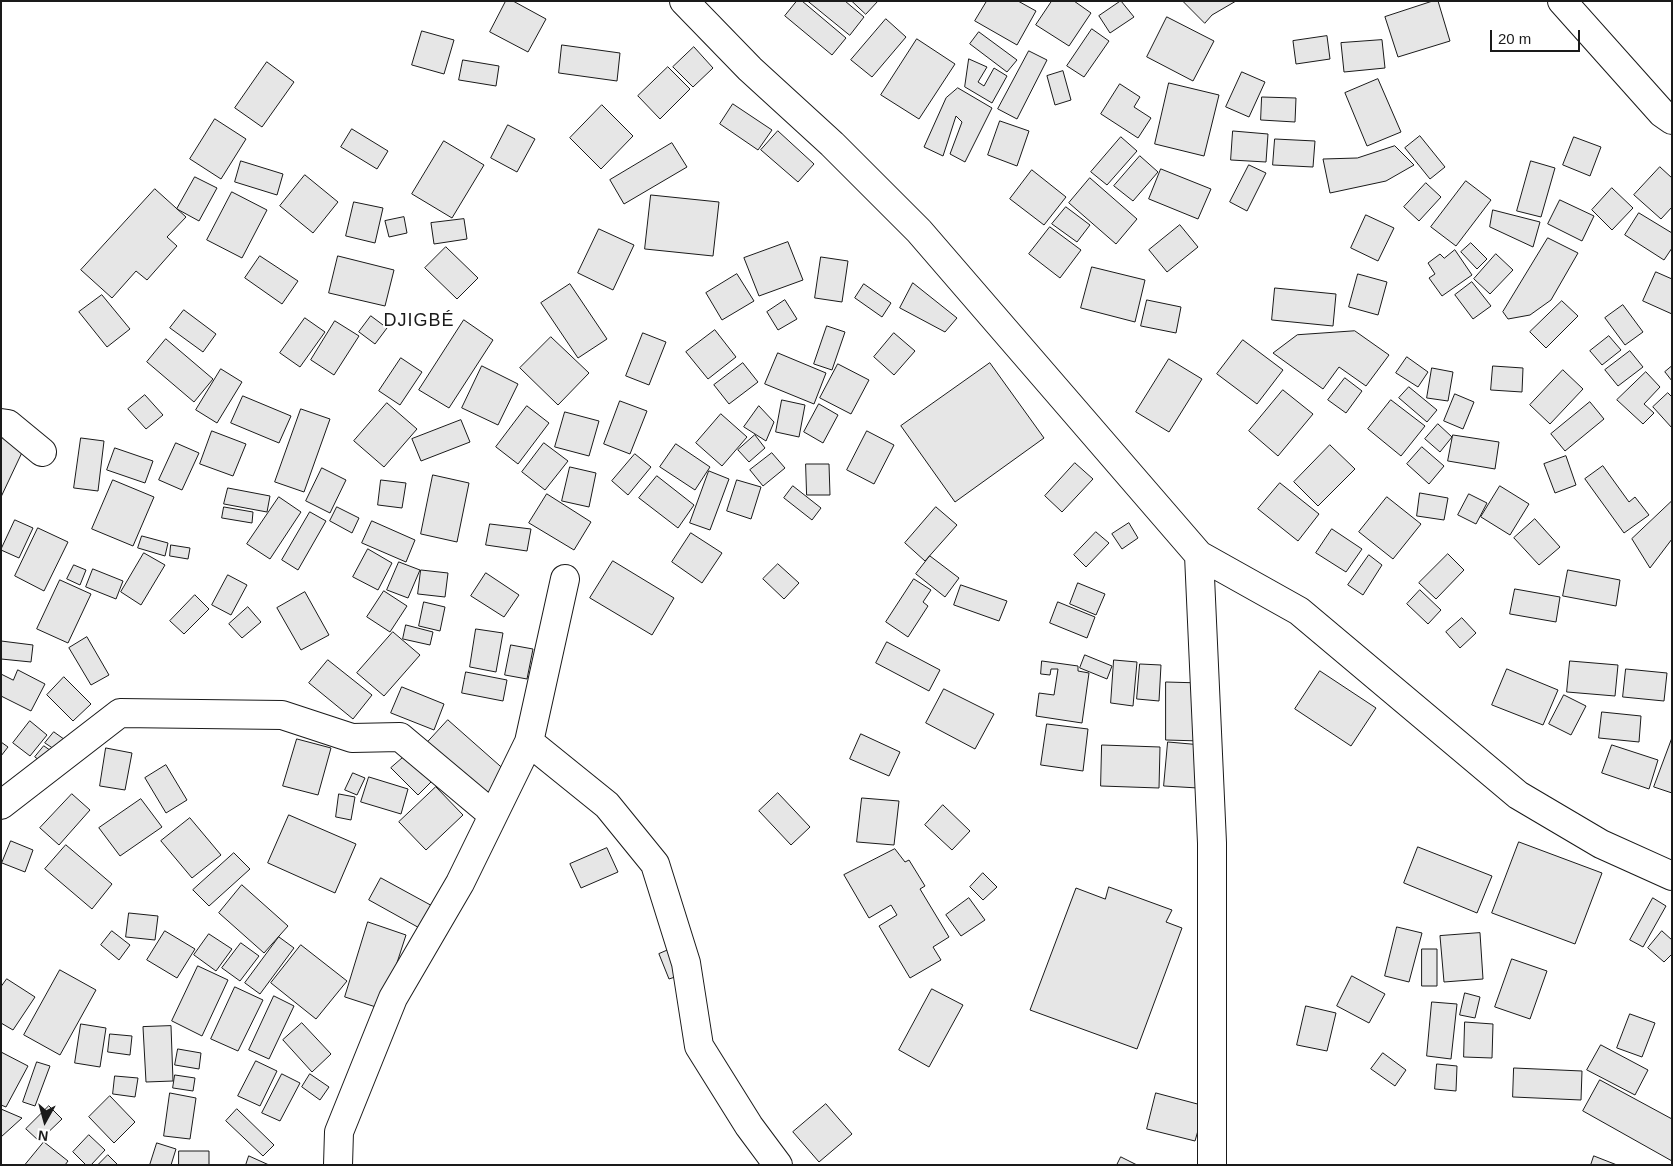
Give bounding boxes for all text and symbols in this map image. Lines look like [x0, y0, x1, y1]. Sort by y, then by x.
scale bar [1493, 20, 1583, 52]
text: 20 m [1498, 30, 1531, 47]
district label: DJIGBÉ [383, 310, 455, 332]
north arrow [20, 1096, 70, 1146]
text: N [37, 1127, 49, 1144]

